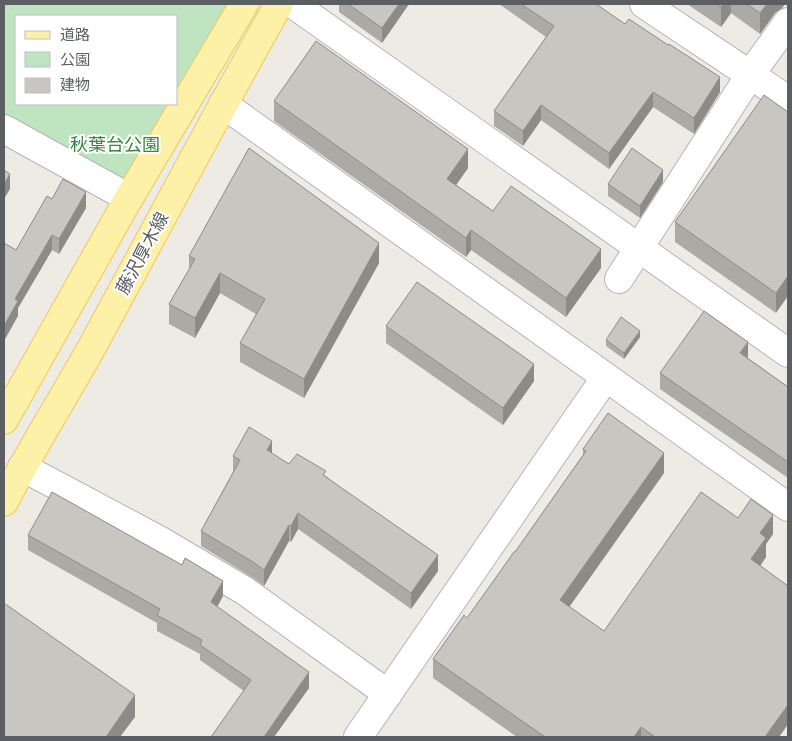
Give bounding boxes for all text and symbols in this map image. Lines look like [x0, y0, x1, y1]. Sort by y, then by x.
legend [15, 15, 178, 105]
text: 道路 [60, 24, 90, 45]
text: 公園 [60, 49, 90, 70]
text: 建物 [60, 74, 90, 95]
park label: 秋葉台公園 [70, 132, 160, 157]
street label: 藤沢厚木線 [110, 207, 174, 299]

